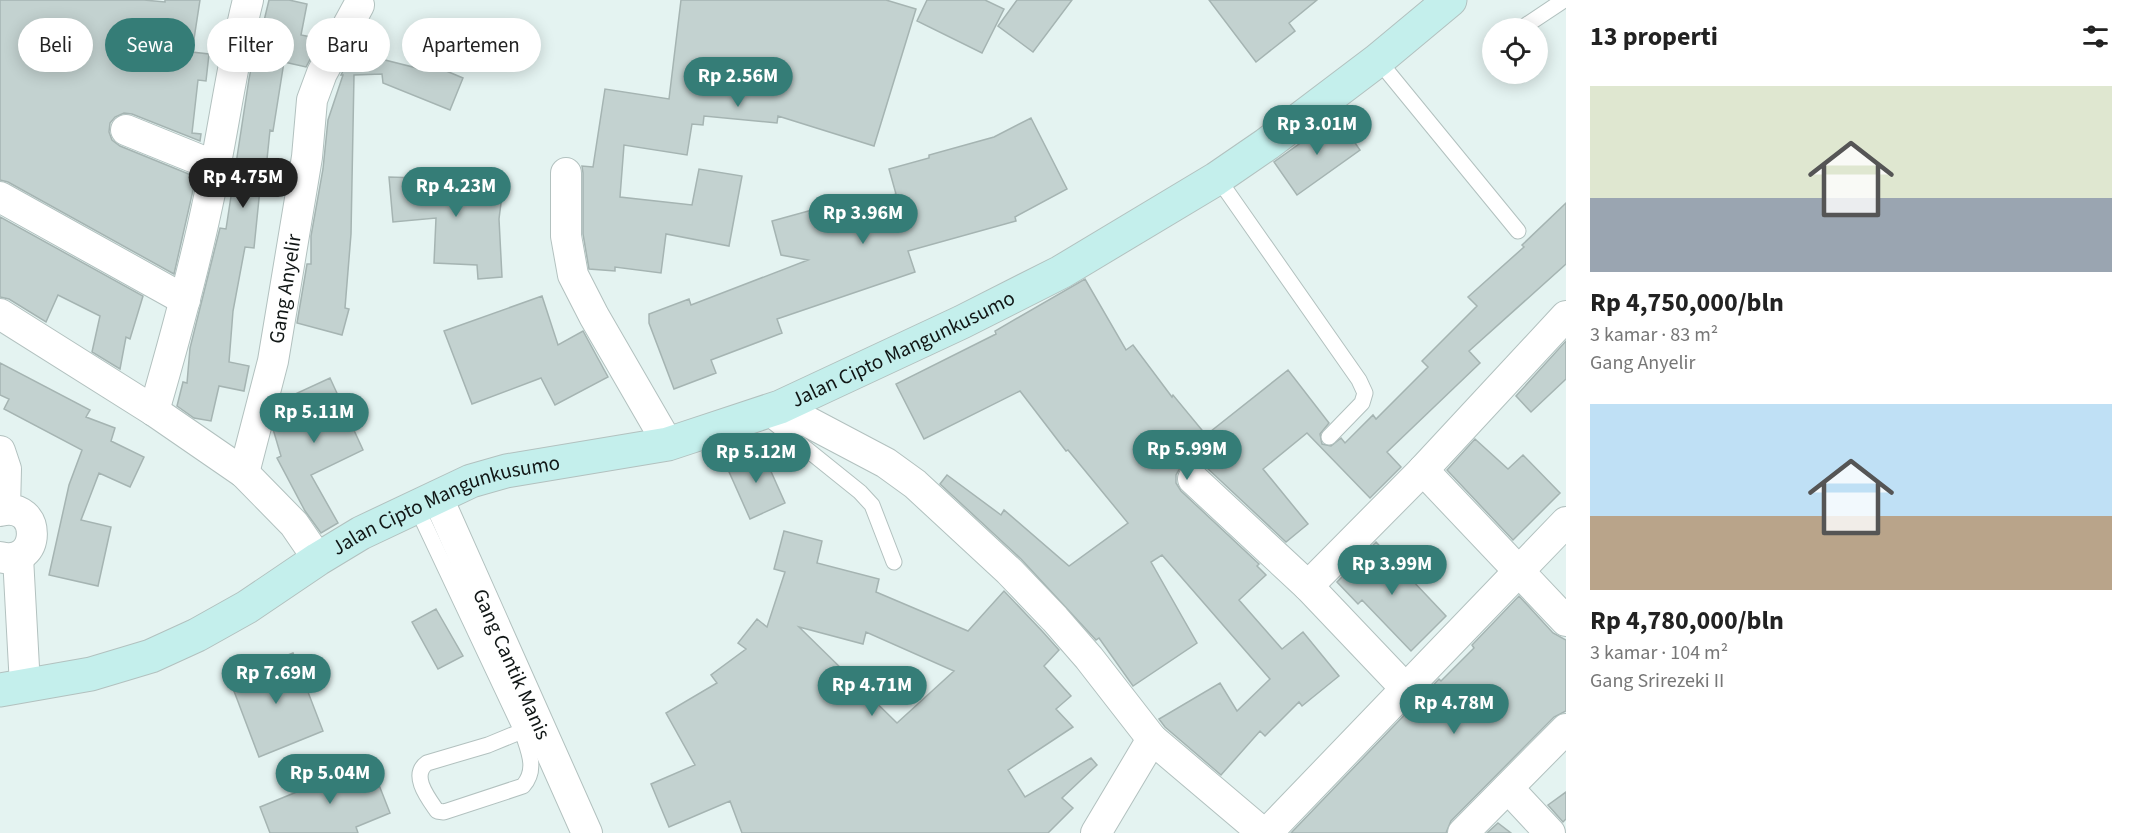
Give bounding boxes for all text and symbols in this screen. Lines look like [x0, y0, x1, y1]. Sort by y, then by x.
chip: Beli [18, 18, 93, 72]
chip: Sewa [105, 18, 195, 72]
chip: Filter [207, 18, 294, 72]
chip: Baru [306, 18, 390, 72]
chip: Apartemen [402, 18, 541, 72]
map controls [1482, 18, 1548, 84]
button: locate [1482, 18, 1548, 84]
text: 13 properti [1590, 18, 1718, 55]
icon: filters [2079, 20, 2112, 53]
pin: Rp 2.56M [676, 57, 800, 108]
text: Rp 2.56M [698, 62, 778, 90]
pin: Rp 3.01M [1255, 105, 1379, 156]
text: Rp 3.01M [1277, 110, 1357, 138]
icon: home [1797, 125, 1905, 233]
pin: Rp 4.75M [181, 158, 305, 209]
text: Rp 4.75M [203, 163, 283, 191]
pin: Rp 4.23M [394, 167, 518, 218]
text: Rp 4.23M [416, 172, 496, 200]
pin: Rp 3.96M [801, 194, 925, 245]
text: Rp 3.96M [823, 199, 903, 227]
street label: Gang Anyelir [261, 231, 309, 346]
street label: Jalan Cipto Mangunkusumo [786, 283, 1020, 415]
text: Rp 4,750,000/bln [1590, 284, 1784, 321]
text: 3 kamar · 83 m² [1590, 321, 1718, 349]
text: Gang Anyelir [1590, 349, 1695, 377]
pin: Rp 5.11M [252, 393, 376, 444]
text: Rp 5.11M [274, 398, 354, 426]
pin: Rp 5.99M [1125, 430, 1249, 481]
pin: Rp 5.12M [694, 433, 818, 484]
text: Rp 5.99M [1147, 435, 1227, 463]
text: Rp 5.12M [716, 438, 796, 466]
icon: home [1797, 443, 1905, 551]
street label: Jalan Cipto Mangunkusumo [326, 447, 562, 563]
pin: Rp 3.99M [1330, 545, 1454, 596]
text: Rp 3.99M [1352, 550, 1432, 578]
street label: Gang Cantik Manis [465, 584, 559, 744]
text: Rp 4,780,000/bln [1590, 602, 1784, 639]
text: 3 kamar · 104 m² [1590, 639, 1728, 667]
pin: Rp 7.69M [214, 654, 338, 705]
text: Rp 7.69M [236, 659, 316, 687]
pin: Rp 4.71M [810, 666, 934, 717]
text: Gang Srirezeki II [1590, 667, 1724, 695]
text: Rp 4.71M [832, 671, 912, 699]
pin: Rp 4.78M [1392, 684, 1516, 735]
text: Rp 4.78M [1414, 689, 1494, 717]
pin: Rp 5.04M [268, 754, 392, 805]
text: Rp 5.04M [290, 759, 370, 787]

